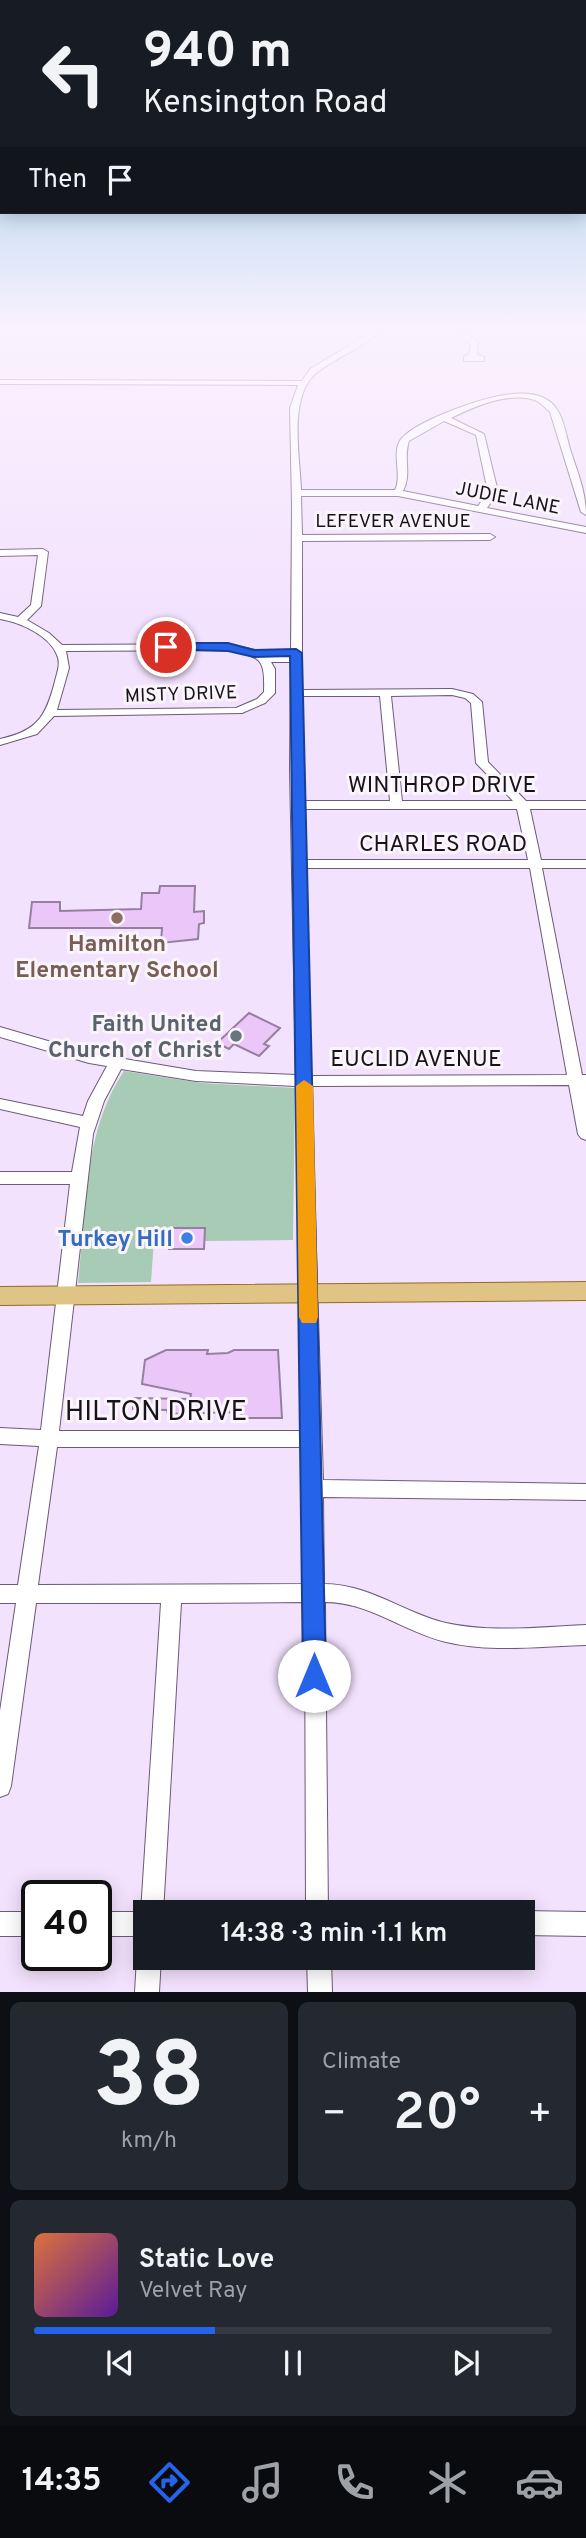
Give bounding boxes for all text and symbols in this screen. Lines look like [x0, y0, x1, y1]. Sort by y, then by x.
text: 940 m [143, 23, 292, 85]
icon: left [28, 28, 119, 119]
text: Kensington Road [143, 84, 388, 124]
icon: arrive [101, 161, 139, 199]
text: Then [28, 164, 87, 197]
street label: JUDIE LANE [453, 477, 562, 521]
street label: LEFEVER AVENUE [315, 510, 471, 534]
pin [136, 617, 196, 677]
icon: arrive [147, 628, 185, 666]
street label: MISTY DRIVE [124, 681, 238, 709]
street label: WINTHROP DRIVE [348, 772, 536, 801]
street label: CHARLES ROAD [359, 831, 527, 860]
marker: Hamilton Elementary School [109, 910, 125, 926]
place label: Hamilton Elementary School [15, 931, 219, 986]
place label: Faith United Church of Christ [48, 1011, 222, 1066]
marker: Faith United Church of Christ [228, 1028, 244, 1044]
street label: EUCLID AVENUE [330, 1046, 502, 1075]
place label: Turkey Hill [58, 1226, 173, 1255]
marker: Turkey Hill [179, 1230, 195, 1246]
street label: HILTON DRIVE [65, 1395, 247, 1431]
position arrow [277, 1639, 351, 1713]
speed limit sign: 40 [21, 1880, 112, 1971]
text: 14:38 · 3 min · 1.1 km [221, 1918, 447, 1951]
text: 38 [93, 2024, 205, 2139]
text: Climate [322, 2048, 401, 2077]
text: 20° [393, 2082, 481, 2148]
text: − [322, 2091, 347, 2140]
text: + [527, 2091, 552, 2140]
text: km/h [121, 2127, 177, 2156]
text: Static Love [139, 2244, 274, 2277]
text: Velvet Ray [139, 2277, 247, 2306]
icon: previous [101, 2344, 139, 2382]
icon: pause [274, 2344, 312, 2382]
icon: next [447, 2344, 485, 2382]
icon: directions [145, 2458, 194, 2507]
icon: music [238, 2458, 287, 2507]
icon: phone [330, 2458, 379, 2507]
icon: climate [423, 2458, 472, 2507]
icon: car [515, 2458, 564, 2507]
text: 14:35 [22, 2462, 102, 2502]

